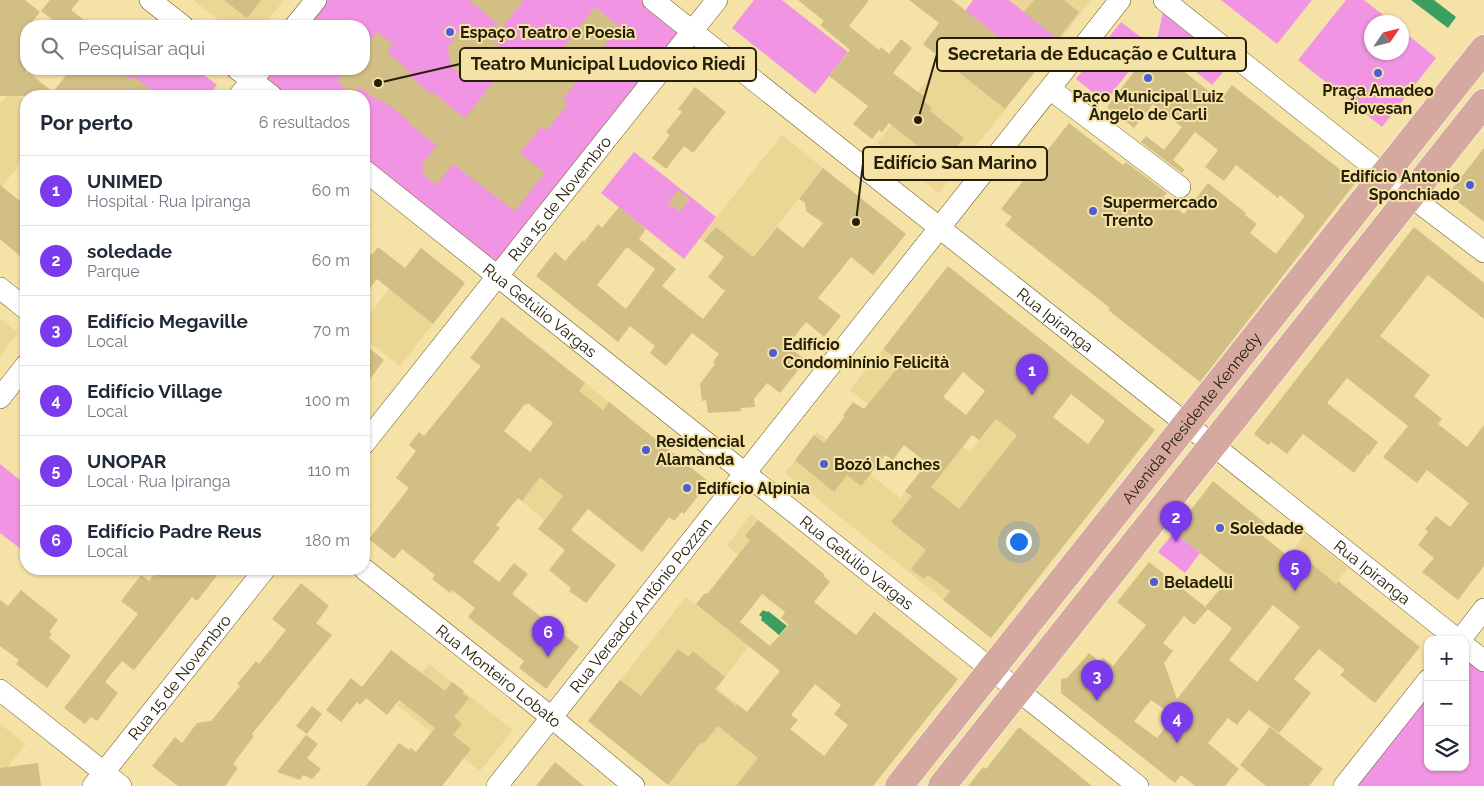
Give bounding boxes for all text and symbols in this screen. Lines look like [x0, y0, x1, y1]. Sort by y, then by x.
north arrow [1364, 15, 1409, 60]
search box [20, 20, 370, 75]
place label: Espaço Teatro e Poesia [460, 23, 635, 42]
marker: Espaço Teatro e Poesia [444, 26, 456, 38]
icon: search [38, 34, 66, 62]
text: Pesquisar aqui [78, 37, 205, 59]
callout: Secretaria de Educação e Cultura [937, 38, 1246, 71]
text: Secretaria de Educação e Cultura [948, 43, 1236, 64]
callout: Teatro Municipal Ludovico Riedi [460, 48, 756, 81]
text: Teatro Municipal Ludovico Riedi [471, 53, 745, 74]
marker: Praça Amadeo Piovesan [1372, 67, 1384, 79]
marker: Paço Municipal Luiz Ângelo de Carli [1142, 72, 1154, 84]
place label: Praça Amadeo Piovesan [1322, 81, 1434, 118]
place label: Paço Municipal Luiz Ângelo de Carli [1072, 87, 1224, 124]
text: Por perto [40, 110, 133, 135]
text: 6 resultados [259, 113, 350, 132]
street label: Rua 15 de Novembro [504, 132, 615, 265]
callout: Edifício San Marino [863, 147, 1047, 180]
text: Edifício San Marino [873, 152, 1037, 173]
place label: Edifício Antonio Sponchiado [1340, 167, 1460, 204]
text: UNIMED [87, 170, 163, 192]
marker: Edifício Antonio Sponchiado [1464, 179, 1476, 191]
text: 1 [52, 181, 60, 200]
text: 60 m [312, 181, 350, 200]
text: Hospital · Rua Ipiranga [87, 192, 251, 211]
place label: Supermercado Trento [1103, 193, 1218, 230]
marker: Supermercado Trento [1087, 205, 1099, 217]
text: soledade [87, 240, 172, 262]
text: 2 [51, 251, 61, 270]
text: 60 m [312, 251, 350, 270]
street label: Rua Getúlio Vargas [479, 260, 601, 362]
text: Parque [87, 262, 140, 281]
street label: Rua Ipiranga [1013, 284, 1097, 356]
text: Edifício Megaville [87, 310, 248, 332]
text: 3 [52, 321, 60, 340]
text: 70 m [313, 321, 350, 340]
street label: Avenida Presidente Kennedy [1118, 329, 1265, 507]
text: Local [87, 332, 128, 351]
place label: Edifício Condominínio Felicità [783, 335, 949, 372]
marker: Edifício Condominínio Felicità [767, 347, 779, 359]
pin: 1 [1016, 354, 1048, 395]
text: Edifício Village [87, 380, 222, 402]
text: 4 [51, 391, 61, 410]
text: 100 m [305, 391, 350, 410]
text: Local [87, 402, 128, 421]
place label: Residencial Alamanda [656, 432, 746, 469]
marker: Residencial Alamanda [640, 444, 652, 456]
text: UNOPAR [87, 450, 166, 472]
place label: Bozó Lanches [834, 455, 940, 474]
marker: Bozó Lanches [818, 458, 830, 470]
text: 5 [52, 461, 60, 480]
text: 110 m [308, 461, 350, 480]
text: Local · Rua Ipiranga [87, 472, 230, 491]
place label: Edifício Alpinia [697, 479, 810, 498]
marker: Edifício Alpinia [681, 482, 693, 494]
pin: 2 [1160, 501, 1192, 542]
street label: Rua Getúlio Vargas [796, 512, 917, 614]
street label: Rua Vereador Antônio Pozzan [566, 514, 716, 696]
place label: Soledade [1230, 519, 1304, 538]
text: Edifício Padre Reus [87, 520, 262, 542]
marker: Soledade [1214, 522, 1226, 534]
your location [1006, 529, 1032, 555]
text: 6 [51, 531, 61, 550]
text: 180 m [305, 531, 350, 550]
street label: Rua Ipiranga [1330, 536, 1414, 608]
text: Local [87, 542, 128, 561]
pin: 5 [1279, 550, 1311, 591]
place label: Beladelli [1164, 573, 1233, 592]
marker: Beladelli [1148, 576, 1160, 588]
street label: Rua 15 de Novembro [124, 611, 235, 744]
pin: 6 [532, 616, 564, 657]
street label: Rua Monteiro Lobato [432, 621, 565, 732]
map controls [1424, 636, 1469, 771]
button: + [1424, 636, 1469, 681]
pin: 3 [1081, 660, 1113, 701]
button: − [1424, 681, 1469, 726]
pin: 4 [1161, 702, 1193, 743]
button: layers [1424, 726, 1469, 771]

